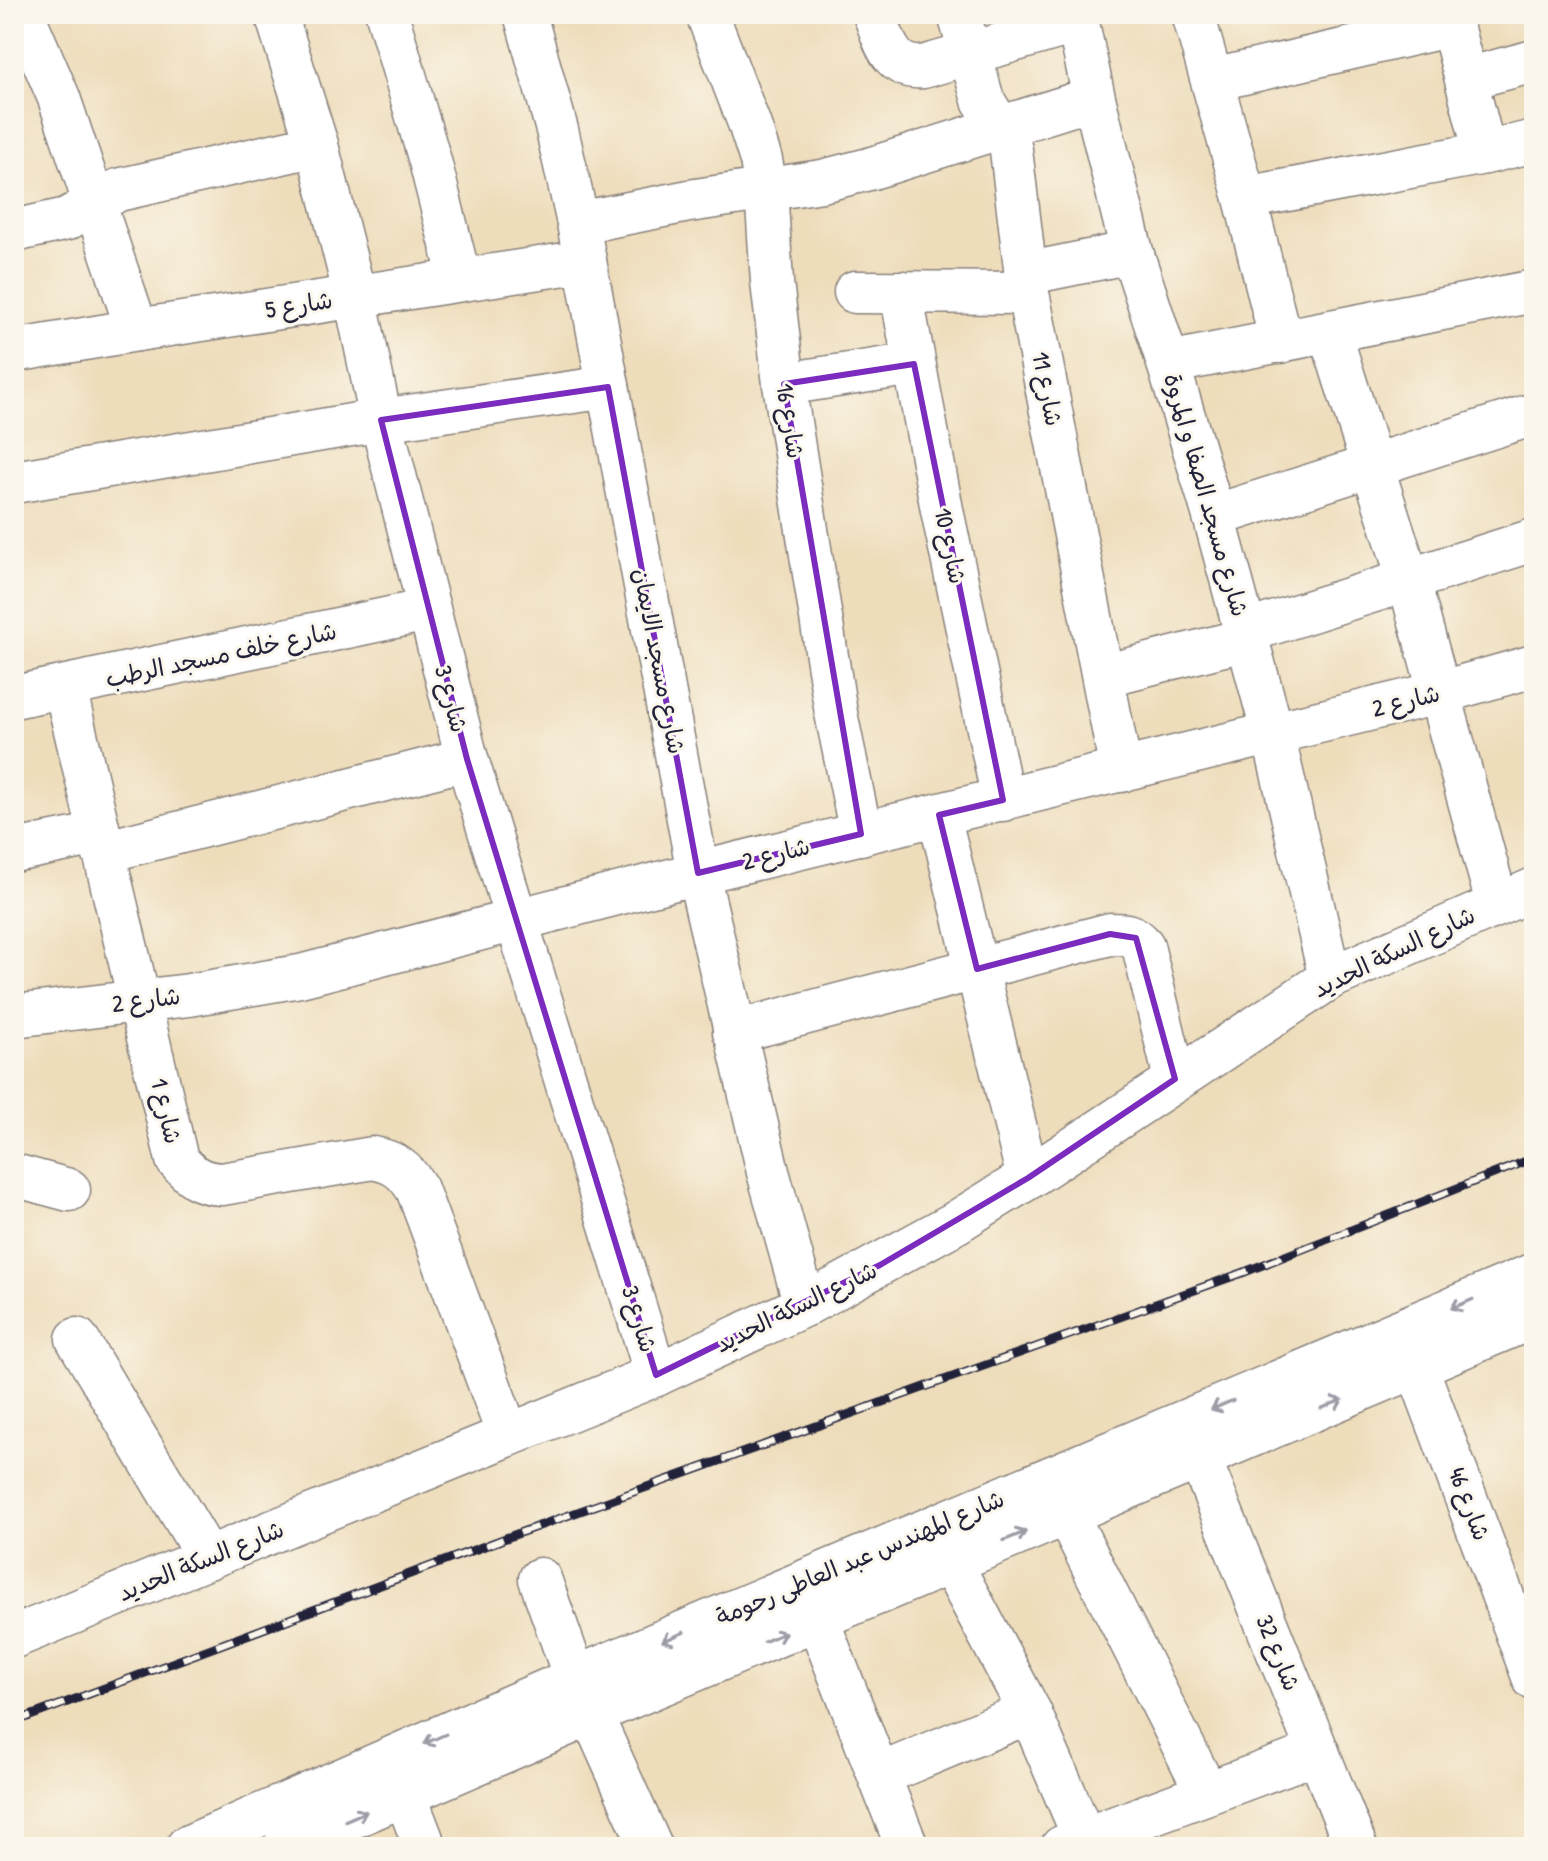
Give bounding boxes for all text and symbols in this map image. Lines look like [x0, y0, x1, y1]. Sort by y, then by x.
street label: شارع 5 [263, 283, 335, 327]
street label: شارع 11 [1023, 349, 1071, 429]
street label: شارع مسجد الصفا و المروة [1155, 369, 1257, 621]
street label: شارع 16 [767, 381, 813, 461]
street label: شارع 10 [925, 505, 975, 587]
street label: شارع مسجد الايمان [624, 565, 694, 757]
street label: شارع خلف مسجد الرطب [102, 614, 340, 696]
street label: شارع 3 [426, 662, 476, 736]
street label: شارع 2 [1369, 676, 1443, 726]
street label: شارع 2 [739, 829, 813, 879]
street label: شارع السكة الحديد [1307, 898, 1481, 1006]
street label: شارع 2 [110, 979, 182, 1021]
street label: شارع 1 [142, 1075, 190, 1147]
street label: شارع السكة الحديد [709, 1253, 883, 1361]
street label: شارع 3 [613, 1281, 665, 1357]
one-way arrow [1450, 1297, 1475, 1312]
one-way arrow [1319, 1395, 1344, 1410]
one-way arrow [1210, 1398, 1235, 1413]
street label: شارع 46 [1440, 1462, 1498, 1546]
street label: شارع المهندس عبد العاطى رحومة [710, 1482, 1010, 1634]
street label: شارع السكة الحديد [113, 1512, 289, 1610]
one-way arrow [1002, 1528, 1027, 1543]
street label: شارع 32 [1247, 1610, 1309, 1696]
one-way arrow [762, 1628, 787, 1643]
one-way arrow [662, 1630, 686, 1645]
one-way arrow [423, 1733, 447, 1748]
one-way arrow [344, 1808, 368, 1823]

